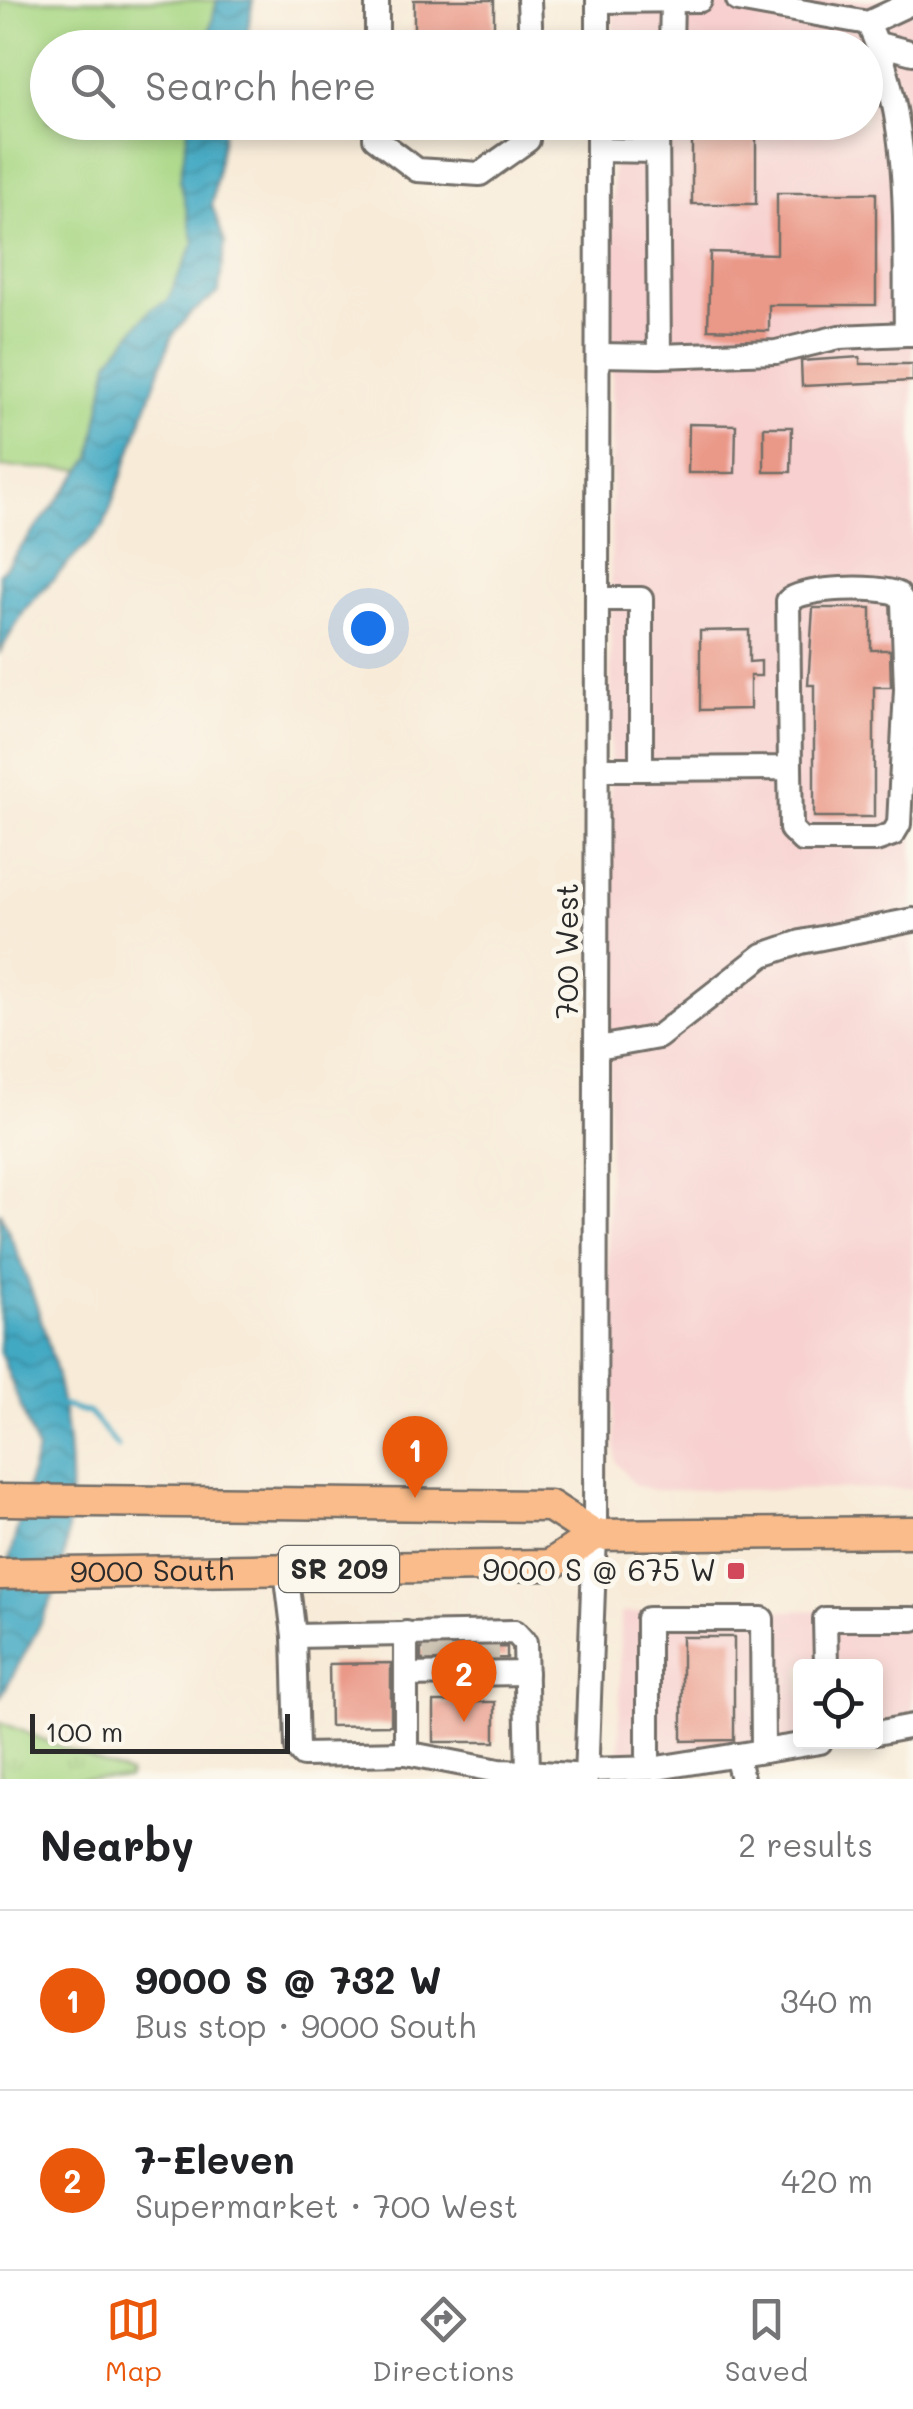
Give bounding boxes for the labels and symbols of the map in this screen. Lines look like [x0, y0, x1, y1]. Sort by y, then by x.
your location [343, 603, 394, 654]
street label: 700 West [546, 883, 586, 1019]
pin: 1 [382, 1416, 448, 1498]
road number: SR 209 [279, 1546, 399, 1592]
street label: 9000 South [70, 1548, 234, 1591]
place label: 9000 S @ 675 W [482, 1549, 716, 1589]
marker: 9000 S @ 675 W [725, 1560, 747, 1582]
pin: 2 [432, 1640, 496, 1722]
scale bar [30, 1709, 290, 1754]

